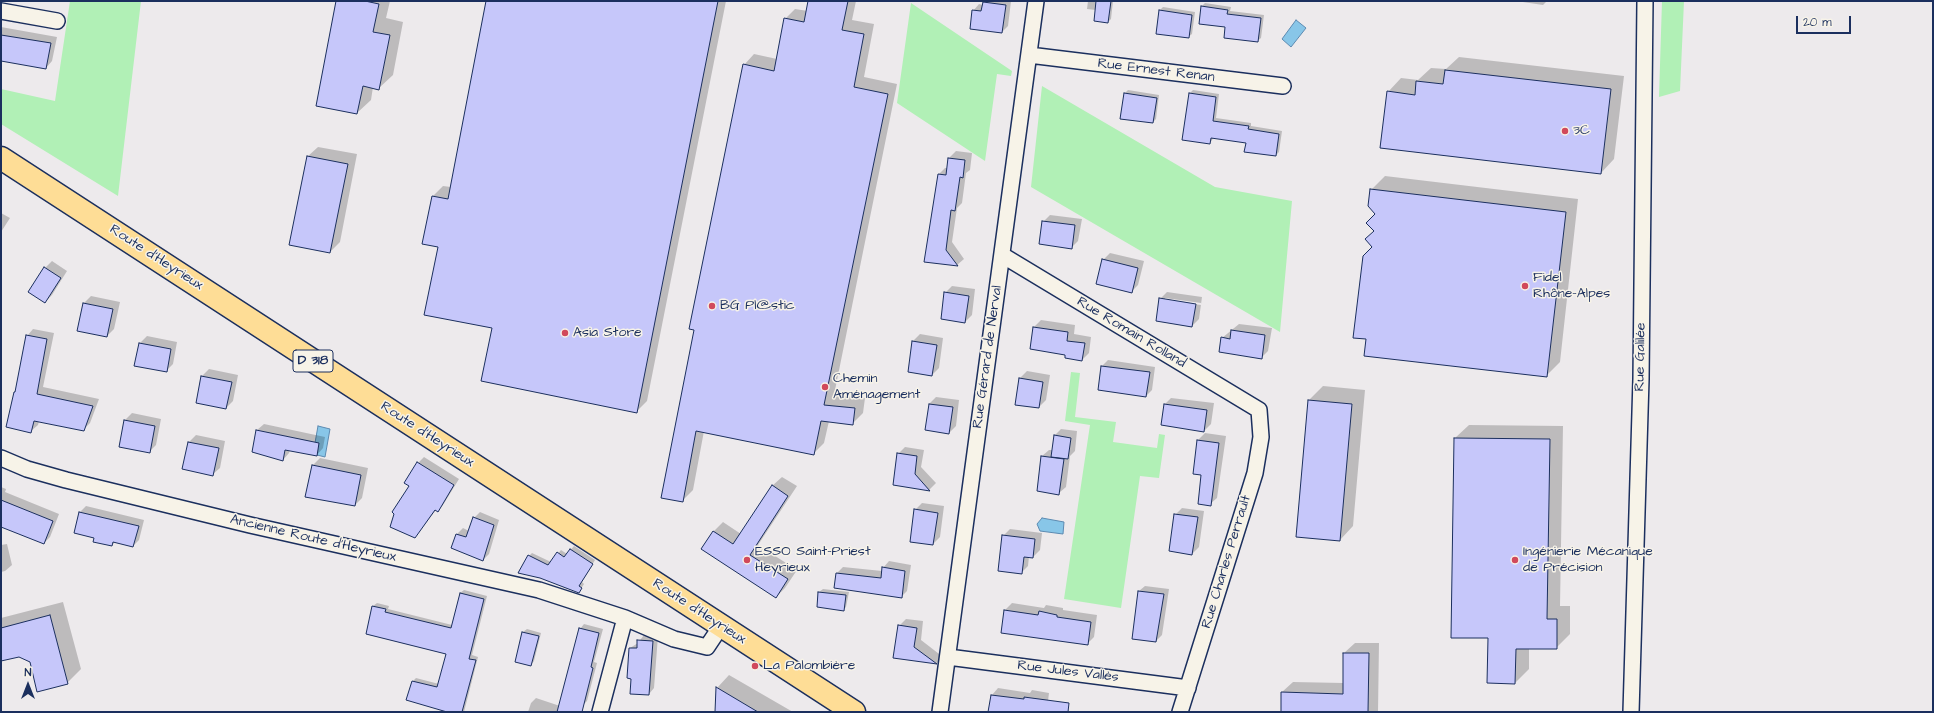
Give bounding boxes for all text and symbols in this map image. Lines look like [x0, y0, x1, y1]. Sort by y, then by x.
scale bar [1798, 8, 1853, 34]
text: 20 m [1803, 14, 1832, 31]
street label: Rue Ernest Renan [1097, 55, 1215, 87]
place label: 3C [1573, 123, 1590, 139]
marker: 3C [1560, 126, 1570, 136]
street label: Route d'Heyrieux [106, 222, 206, 294]
place label: Fidel Rhône-Alpes [1533, 270, 1610, 302]
marker: Fidel Rhône-Alpes [1520, 281, 1530, 291]
street label: Rue Gérard de Nerval [970, 285, 1006, 429]
street label: Rue Romain Rolland [1073, 294, 1189, 372]
place label: BG Pl@stic [720, 298, 795, 314]
marker: BG Pl@stic [707, 301, 717, 311]
street label: Rue Galilée [1632, 322, 1650, 392]
place label: Asia Store [573, 325, 642, 341]
marker: Asia Store [560, 328, 570, 338]
road number: D 318 [293, 350, 333, 372]
place label: Chemin Aménagement [833, 371, 920, 404]
marker: Chemin Aménagement [820, 382, 830, 392]
street label: Route d'Heyrieux [377, 399, 477, 471]
street label: Rue Charles Perrault [1199, 493, 1255, 631]
street label: Ancienne Route d'Heyrieux [228, 512, 398, 566]
place label: ESSO Saint-Priest Heyrieux [755, 544, 871, 576]
place label: Ingénierie Mécanique de Précision [1523, 544, 1653, 576]
marker: ESSO Saint-Priest Heyrieux [742, 555, 752, 565]
marker: Ingénierie Mécanique de Précision [1510, 555, 1520, 565]
street label: Route d'Heyrieux [649, 576, 749, 648]
street label: Rue Jules Vallès [1016, 657, 1120, 687]
place label: La Palombière [763, 658, 855, 674]
marker: La Palombière [750, 661, 760, 671]
north arrow [8, 665, 48, 705]
text: N [25, 665, 31, 680]

